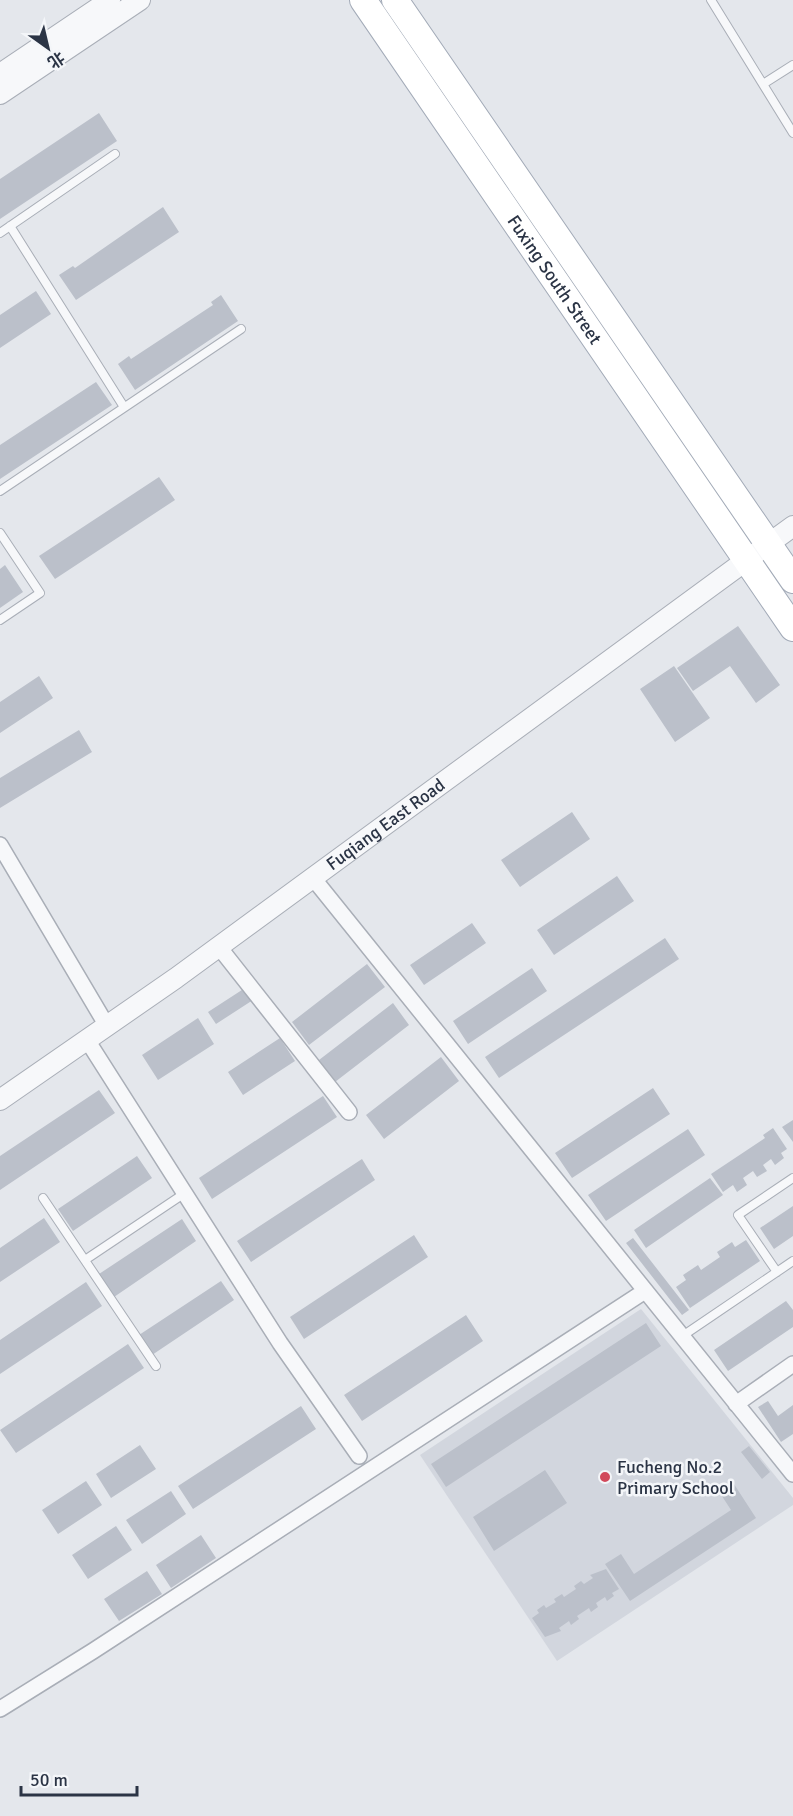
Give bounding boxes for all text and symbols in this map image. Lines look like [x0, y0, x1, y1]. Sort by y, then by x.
north arrow [18, 18, 78, 78]
text: 北 [44, 47, 68, 72]
street label: Fuxing South Street [503, 211, 606, 348]
street label: Fuqiang East Road [322, 774, 449, 875]
place label: Fucheng No.2 Primary School [617, 1456, 734, 1499]
marker: Fucheng No.2 Primary School [598, 1470, 612, 1484]
scale bar [21, 1759, 136, 1797]
text: 50 m [30, 1769, 68, 1791]

